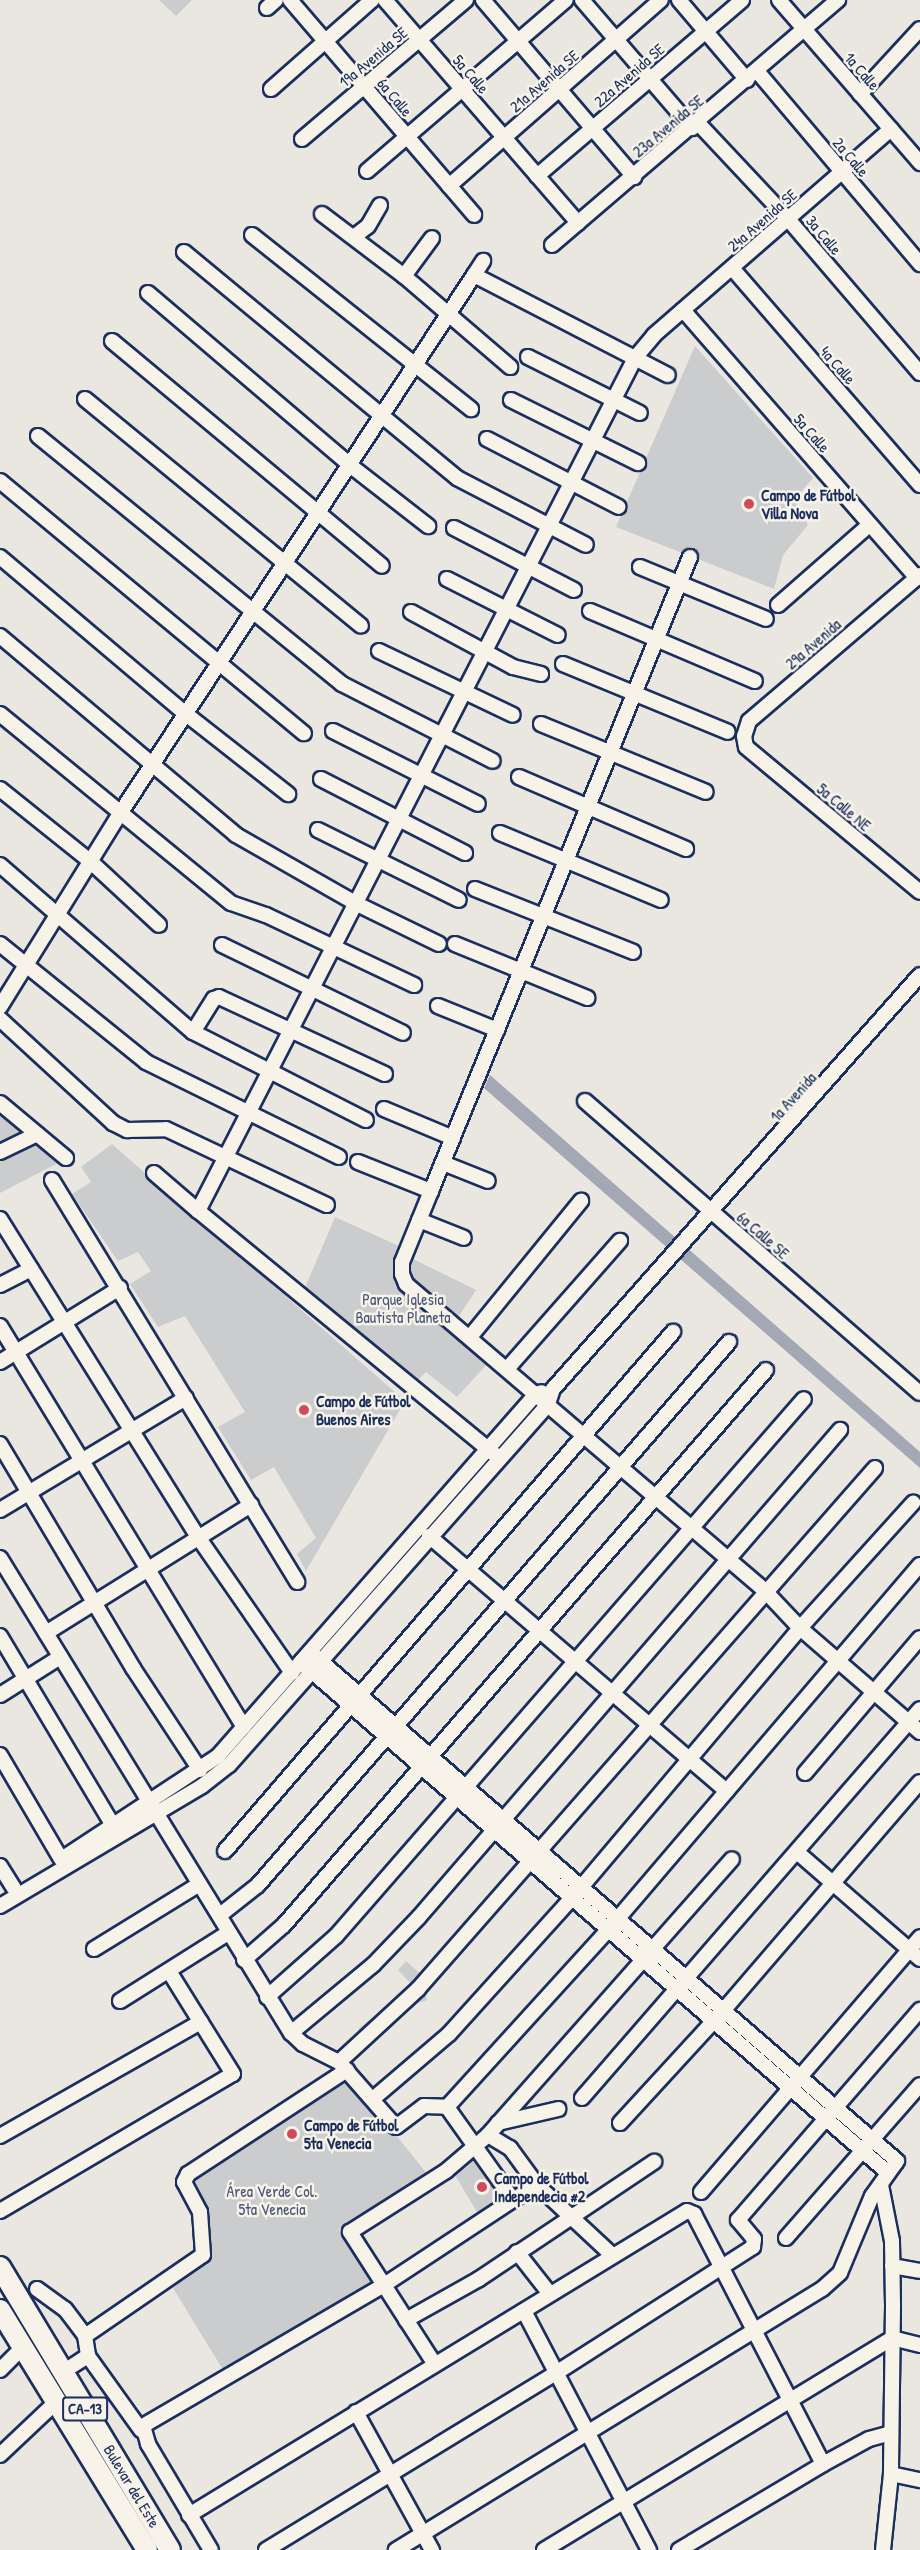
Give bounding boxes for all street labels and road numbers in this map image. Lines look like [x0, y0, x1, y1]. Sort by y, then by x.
street label: 19a Avenida SE [335, 23, 411, 91]
street label: 22a Avenida SE [590, 39, 668, 111]
street label: 21a Avenida SE [506, 46, 582, 116]
street label: 1a Calle [840, 48, 884, 94]
street label: 5a Calle [449, 51, 493, 97]
street label: 6a Calle [373, 74, 417, 120]
street label: 23a Avenida SE [629, 91, 707, 161]
street label: 2a Calle [829, 133, 873, 181]
street label: 24a Avenida SE [723, 185, 801, 255]
street label: 3a Calle [802, 211, 846, 259]
street label: 4a Calle [816, 342, 860, 388]
street label: 5a Calle [790, 410, 834, 456]
street label: 29a Avenida [781, 615, 845, 673]
street label: 5a Calle NE [813, 779, 875, 835]
street label: 1a Avenida [766, 1068, 820, 1126]
street label: 6a Calle SE [733, 1207, 793, 1263]
road number: CA-13 [61, 2397, 109, 2421]
street label: Bulevar del Este [100, 2441, 164, 2531]

